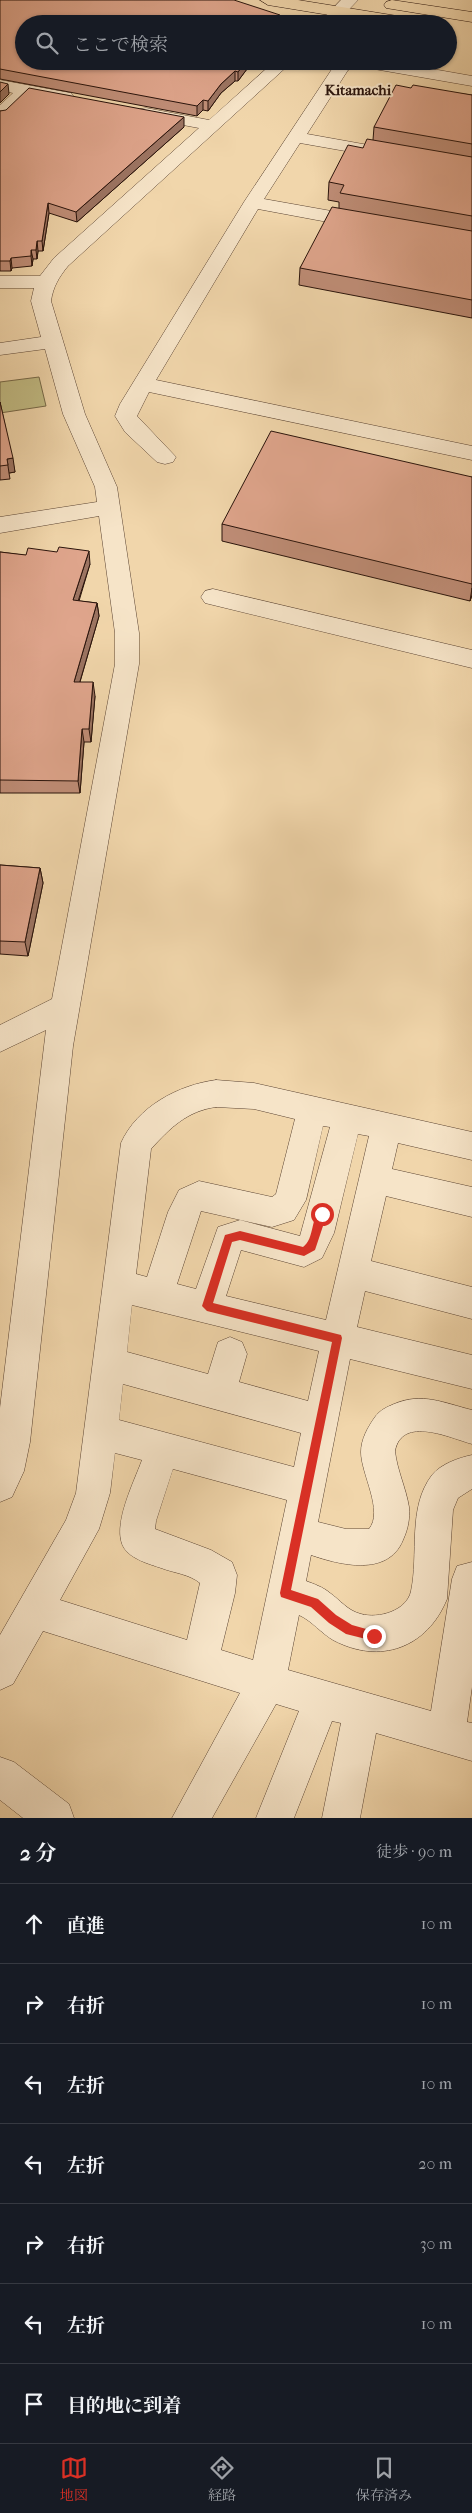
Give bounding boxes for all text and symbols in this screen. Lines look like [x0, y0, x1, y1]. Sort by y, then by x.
search box [15, 15, 457, 70]
icon: search [33, 29, 61, 57]
text: ここで検索 [73, 34, 168, 56]
district label: Kitamachi [325, 81, 392, 99]
route start [311, 1203, 334, 1226]
route end [363, 1625, 386, 1648]
text: 2 分 [20, 1841, 56, 1865]
text: 徒歩 · 90 m [376, 1842, 452, 1861]
icon: ahead [20, 1910, 48, 1938]
text: 10 m [421, 1914, 452, 1933]
text: 直進 [67, 1915, 105, 1937]
icon: right [20, 1990, 48, 2018]
text: 10 m [421, 1994, 452, 2013]
text: 右折 [67, 1995, 105, 2017]
icon: left [20, 2070, 48, 2098]
text: 10 m [421, 2074, 452, 2093]
text: 左折 [67, 2075, 105, 2097]
icon: left [20, 2150, 48, 2178]
text: 20 m [418, 2154, 452, 2173]
text: 左折 [67, 2155, 105, 2177]
icon: right [20, 2230, 48, 2258]
text: 30 m [420, 2234, 452, 2253]
text: 右折 [67, 2235, 105, 2257]
icon: left [20, 2310, 48, 2338]
text: 10 m [421, 2314, 452, 2333]
text: 左折 [67, 2315, 105, 2337]
icon: arrive [20, 2390, 48, 2418]
text: 目的地に到着 [67, 2395, 181, 2417]
tab: 地図 [60, 2454, 88, 2504]
tab: 経路 [208, 2454, 236, 2504]
tab: 保存済み [356, 2454, 412, 2504]

